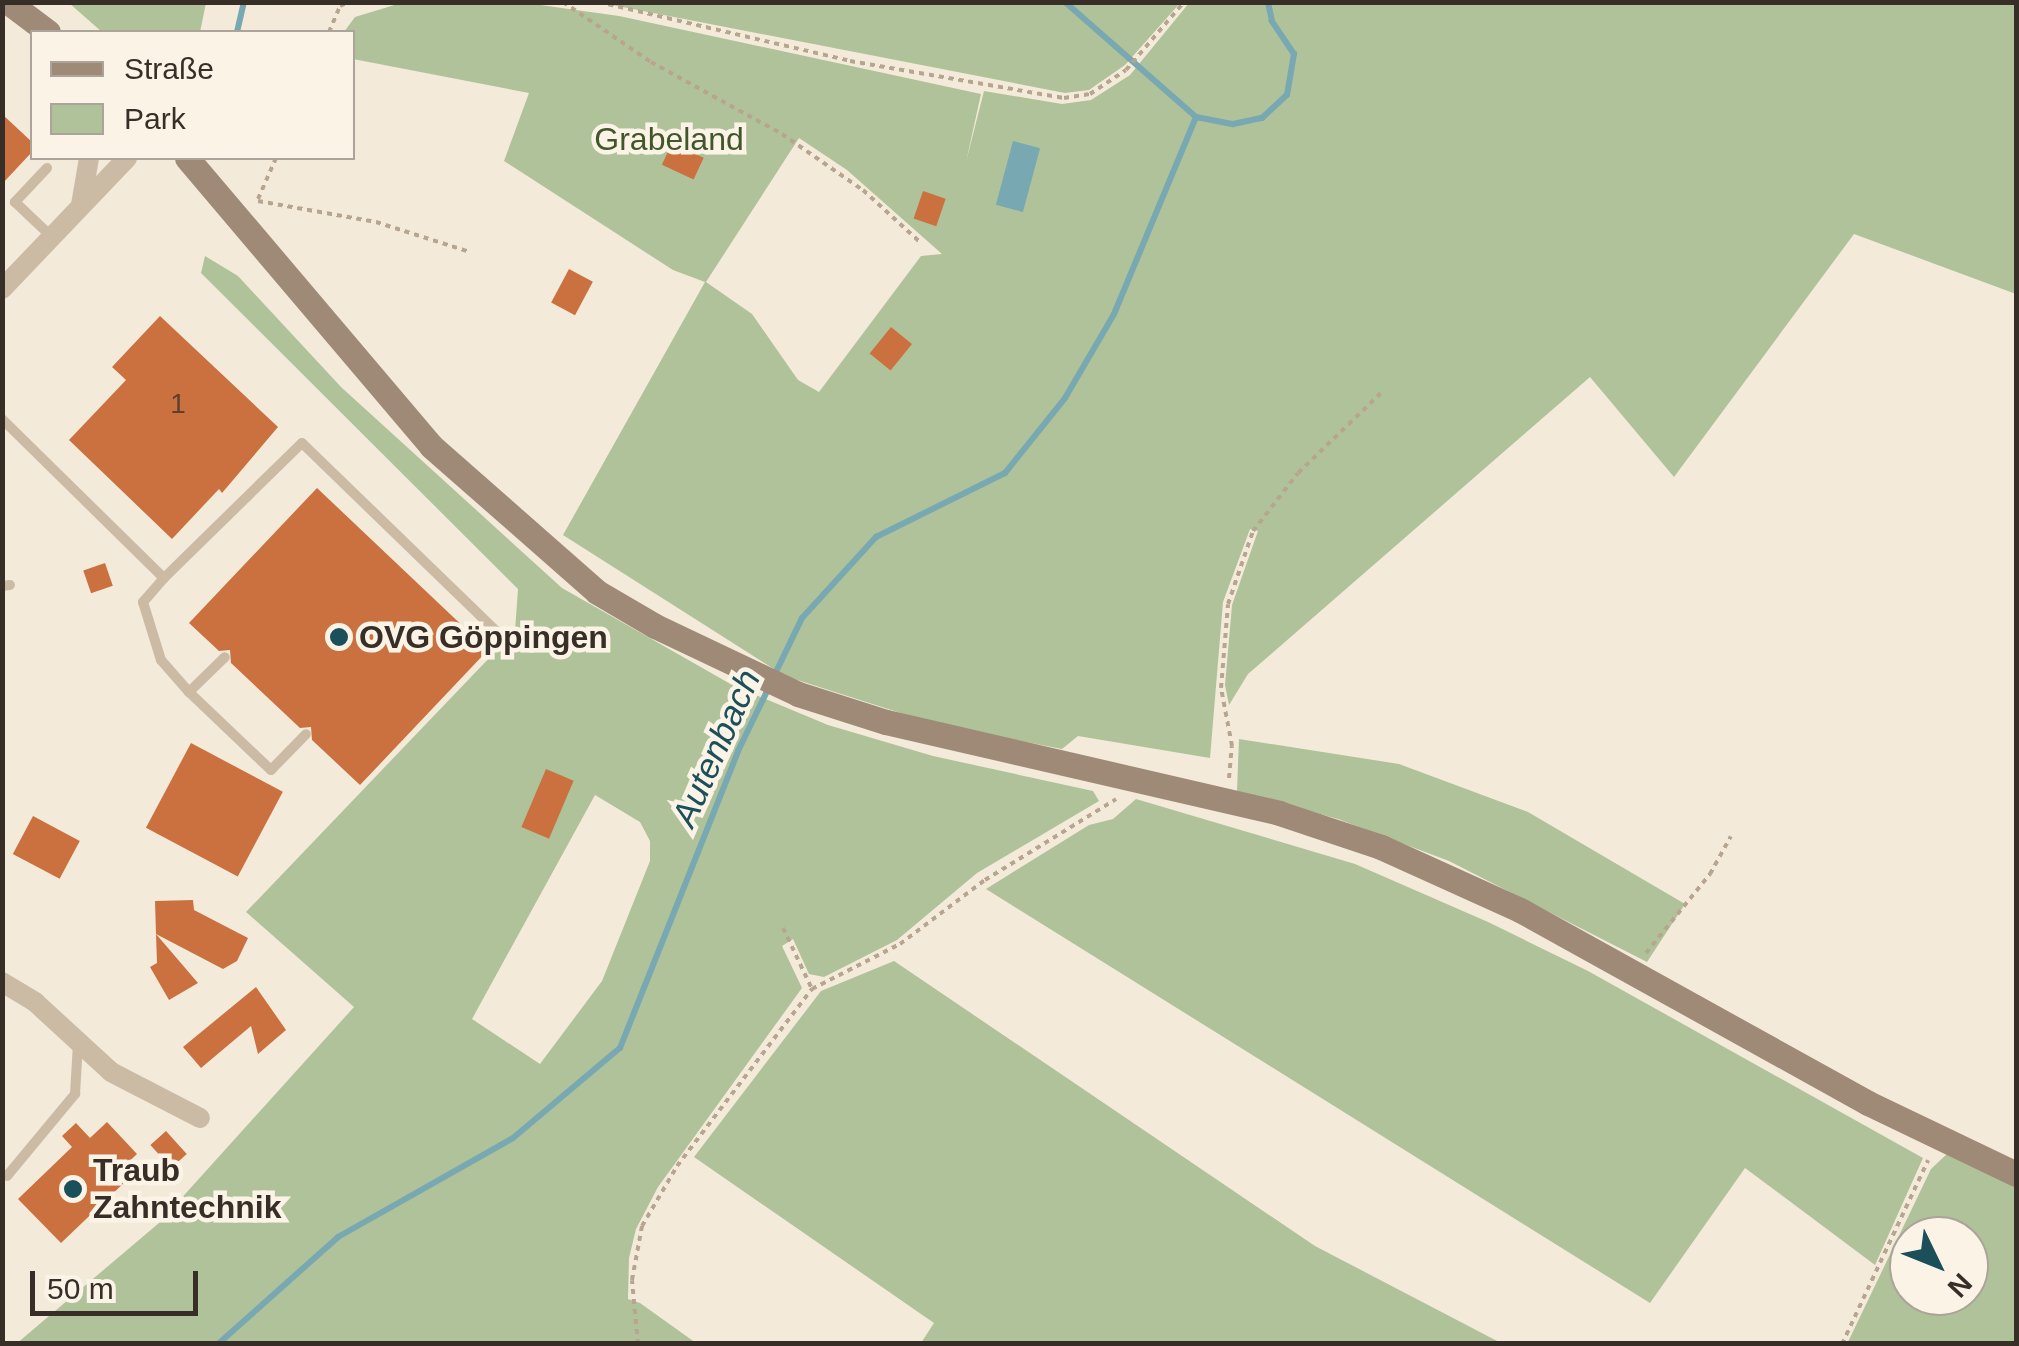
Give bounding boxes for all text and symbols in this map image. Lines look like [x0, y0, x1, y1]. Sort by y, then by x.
legend [30, 30, 355, 160]
text: Straße [124, 52, 214, 85]
text: Park [124, 102, 186, 135]
park label: Grabeland [594, 120, 744, 158]
house number: 1 [170, 387, 186, 421]
place label: OVG Göppingen [359, 618, 608, 656]
marker: OVG Göppingen [328, 626, 350, 648]
water label: Autenbach [663, 663, 769, 833]
place label: Traub Zahntechnik [93, 1152, 281, 1227]
marker: Traub Zahntechnik [62, 1178, 84, 1200]
north arrow [1889, 1216, 1989, 1316]
scale bar [35, 1251, 202, 1313]
text: N [1942, 1267, 1978, 1303]
text: 50 m [47, 1272, 114, 1305]

